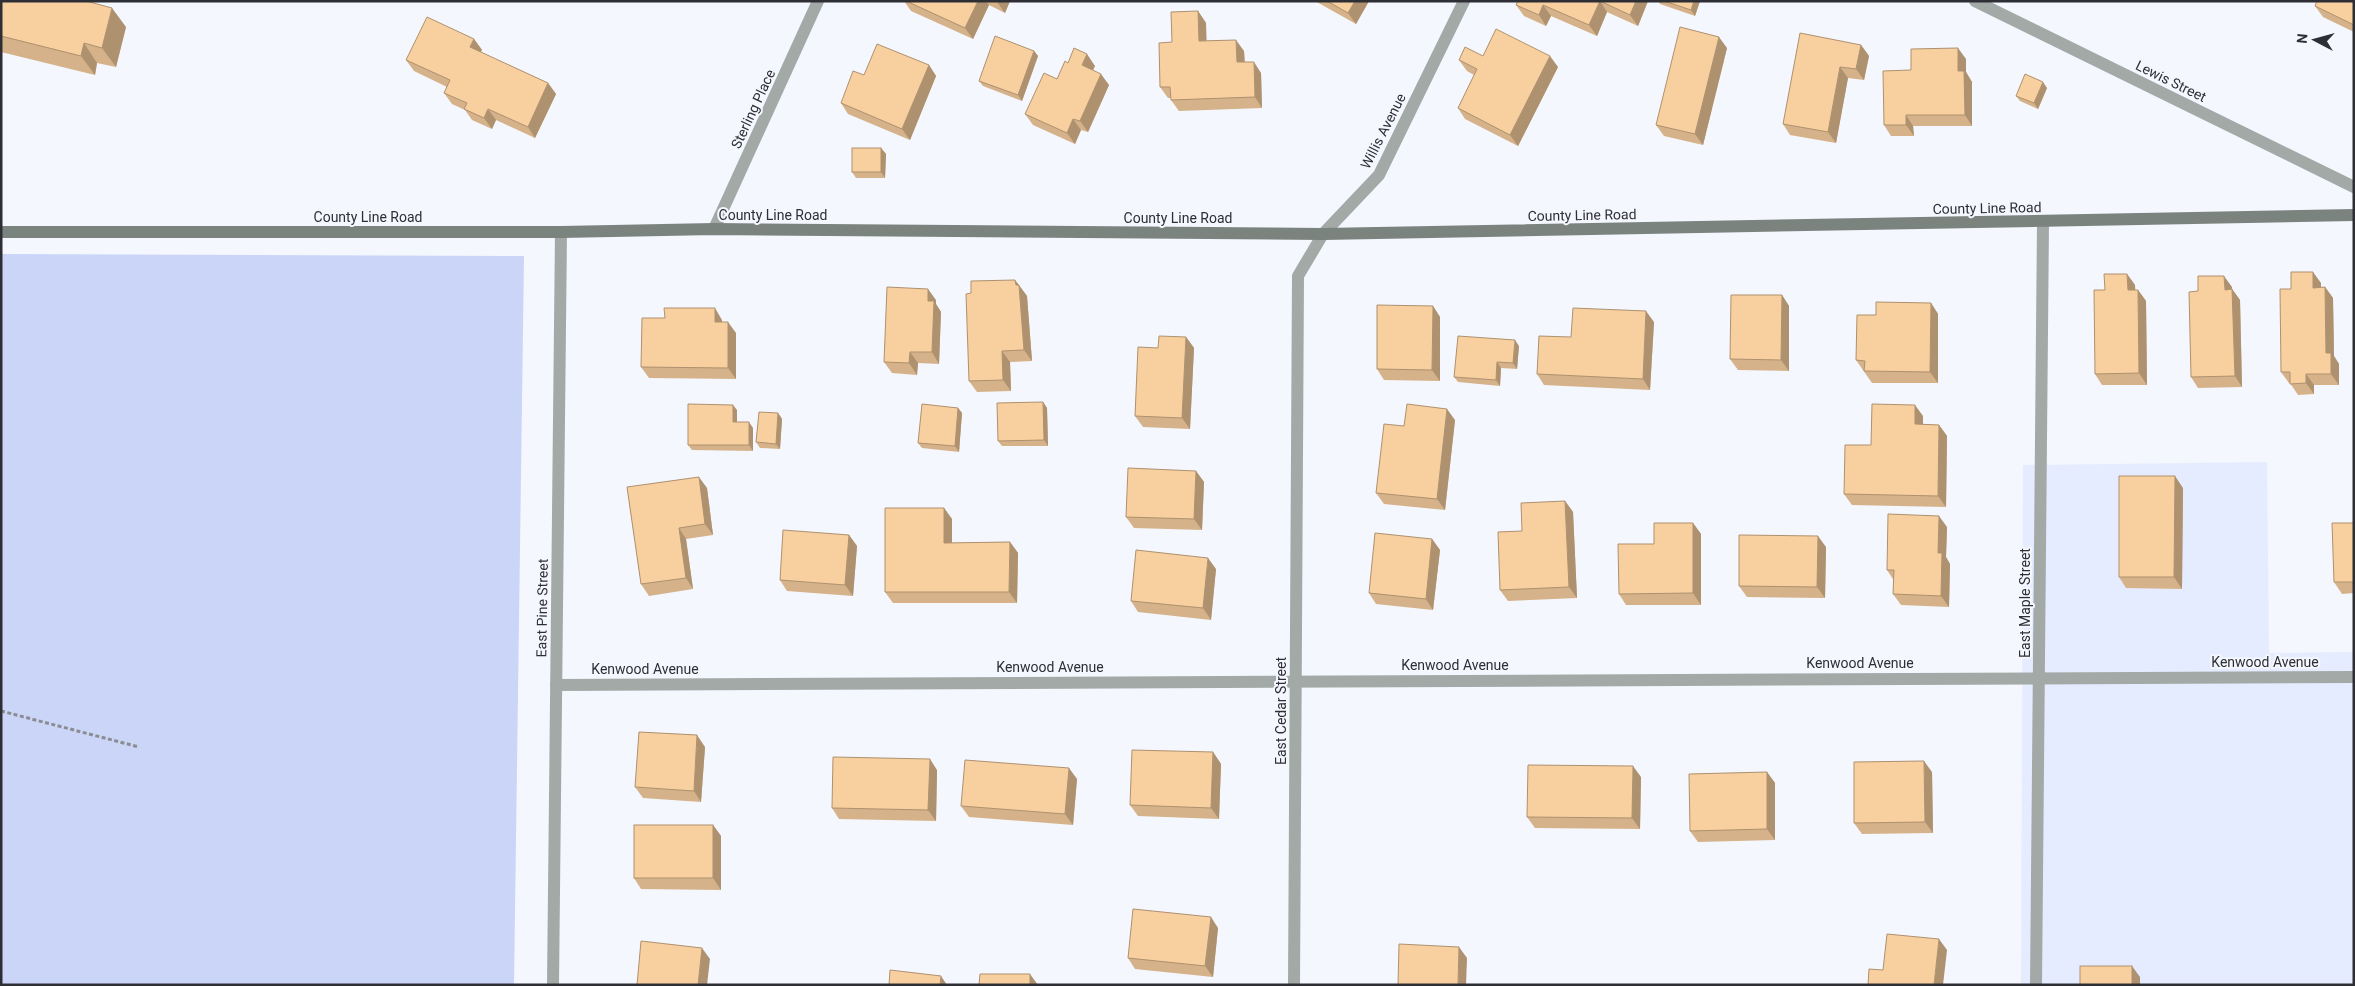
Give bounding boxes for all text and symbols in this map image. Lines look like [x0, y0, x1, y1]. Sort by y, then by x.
north arrow [2290, 15, 2340, 65]
text: N [2294, 33, 2311, 44]
street label: Lewis Street [2133, 57, 2209, 105]
street label: Sterling Place [728, 67, 778, 151]
street label: Willis Avenue [1357, 91, 1409, 171]
street label: County Line Road [1932, 199, 2042, 217]
street label: County Line Road [1527, 206, 1637, 224]
street label: County Line Road [719, 207, 827, 223]
street label: County Line Road [314, 209, 422, 225]
street label: County Line Road [1124, 210, 1232, 226]
street label: East Maple Street [2017, 548, 2033, 658]
street label: East Pine Street [533, 558, 551, 657]
street label: Kenwood Avenue [2211, 654, 2319, 670]
street label: Kenwood Avenue [1806, 655, 1914, 671]
street label: East Cedar Street [1273, 657, 1289, 765]
street label: Kenwood Avenue [1401, 657, 1509, 673]
street label: Kenwood Avenue [996, 659, 1104, 675]
street label: Kenwood Avenue [591, 661, 699, 677]

